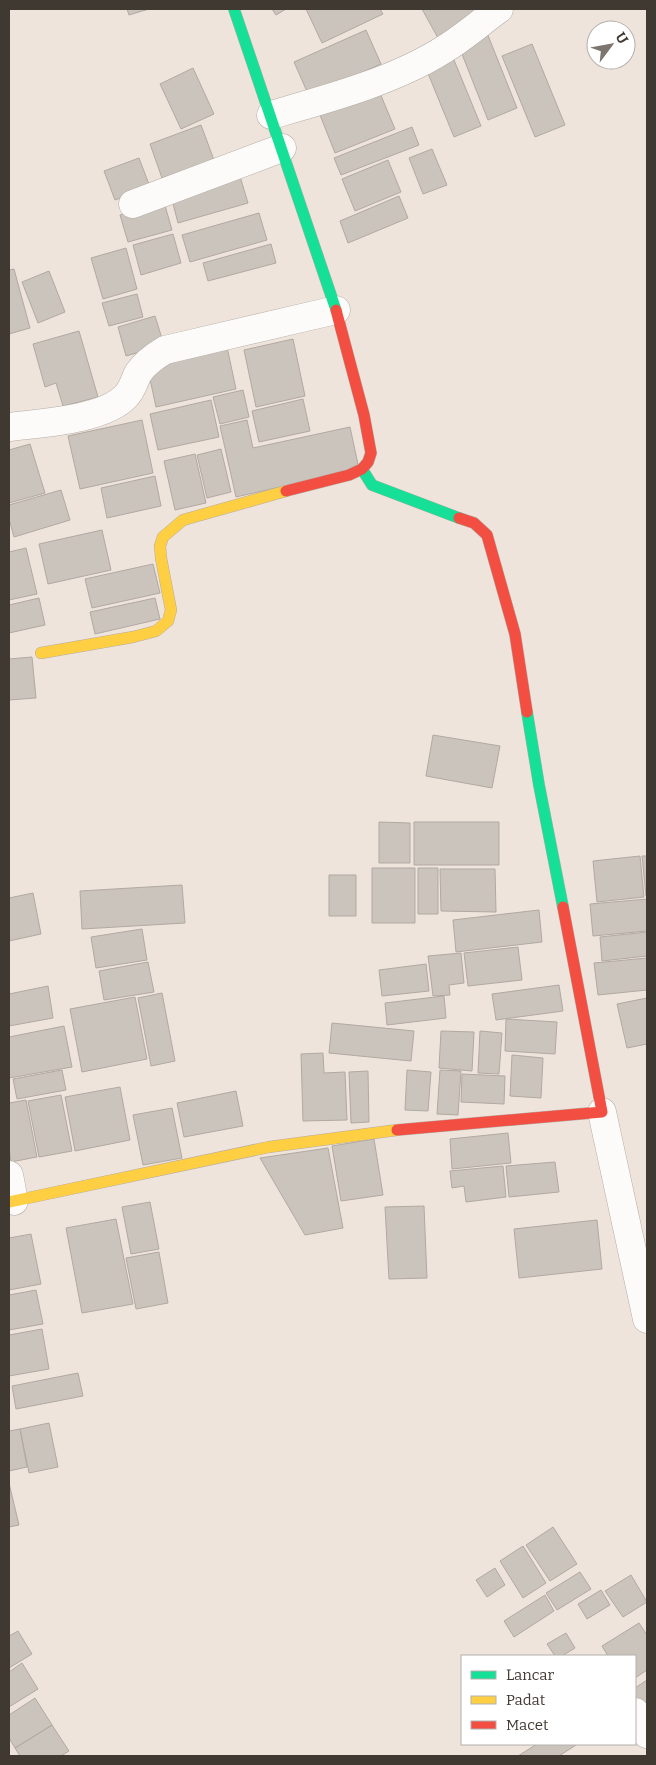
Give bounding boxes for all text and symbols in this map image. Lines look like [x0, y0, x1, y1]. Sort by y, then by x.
north arrow [586, 20, 636, 70]
text: U [612, 29, 632, 48]
legend [461, 1655, 636, 1745]
text: Lancar [506, 1666, 554, 1684]
text: Padat [506, 1691, 546, 1709]
text: Macet [506, 1716, 549, 1734]

